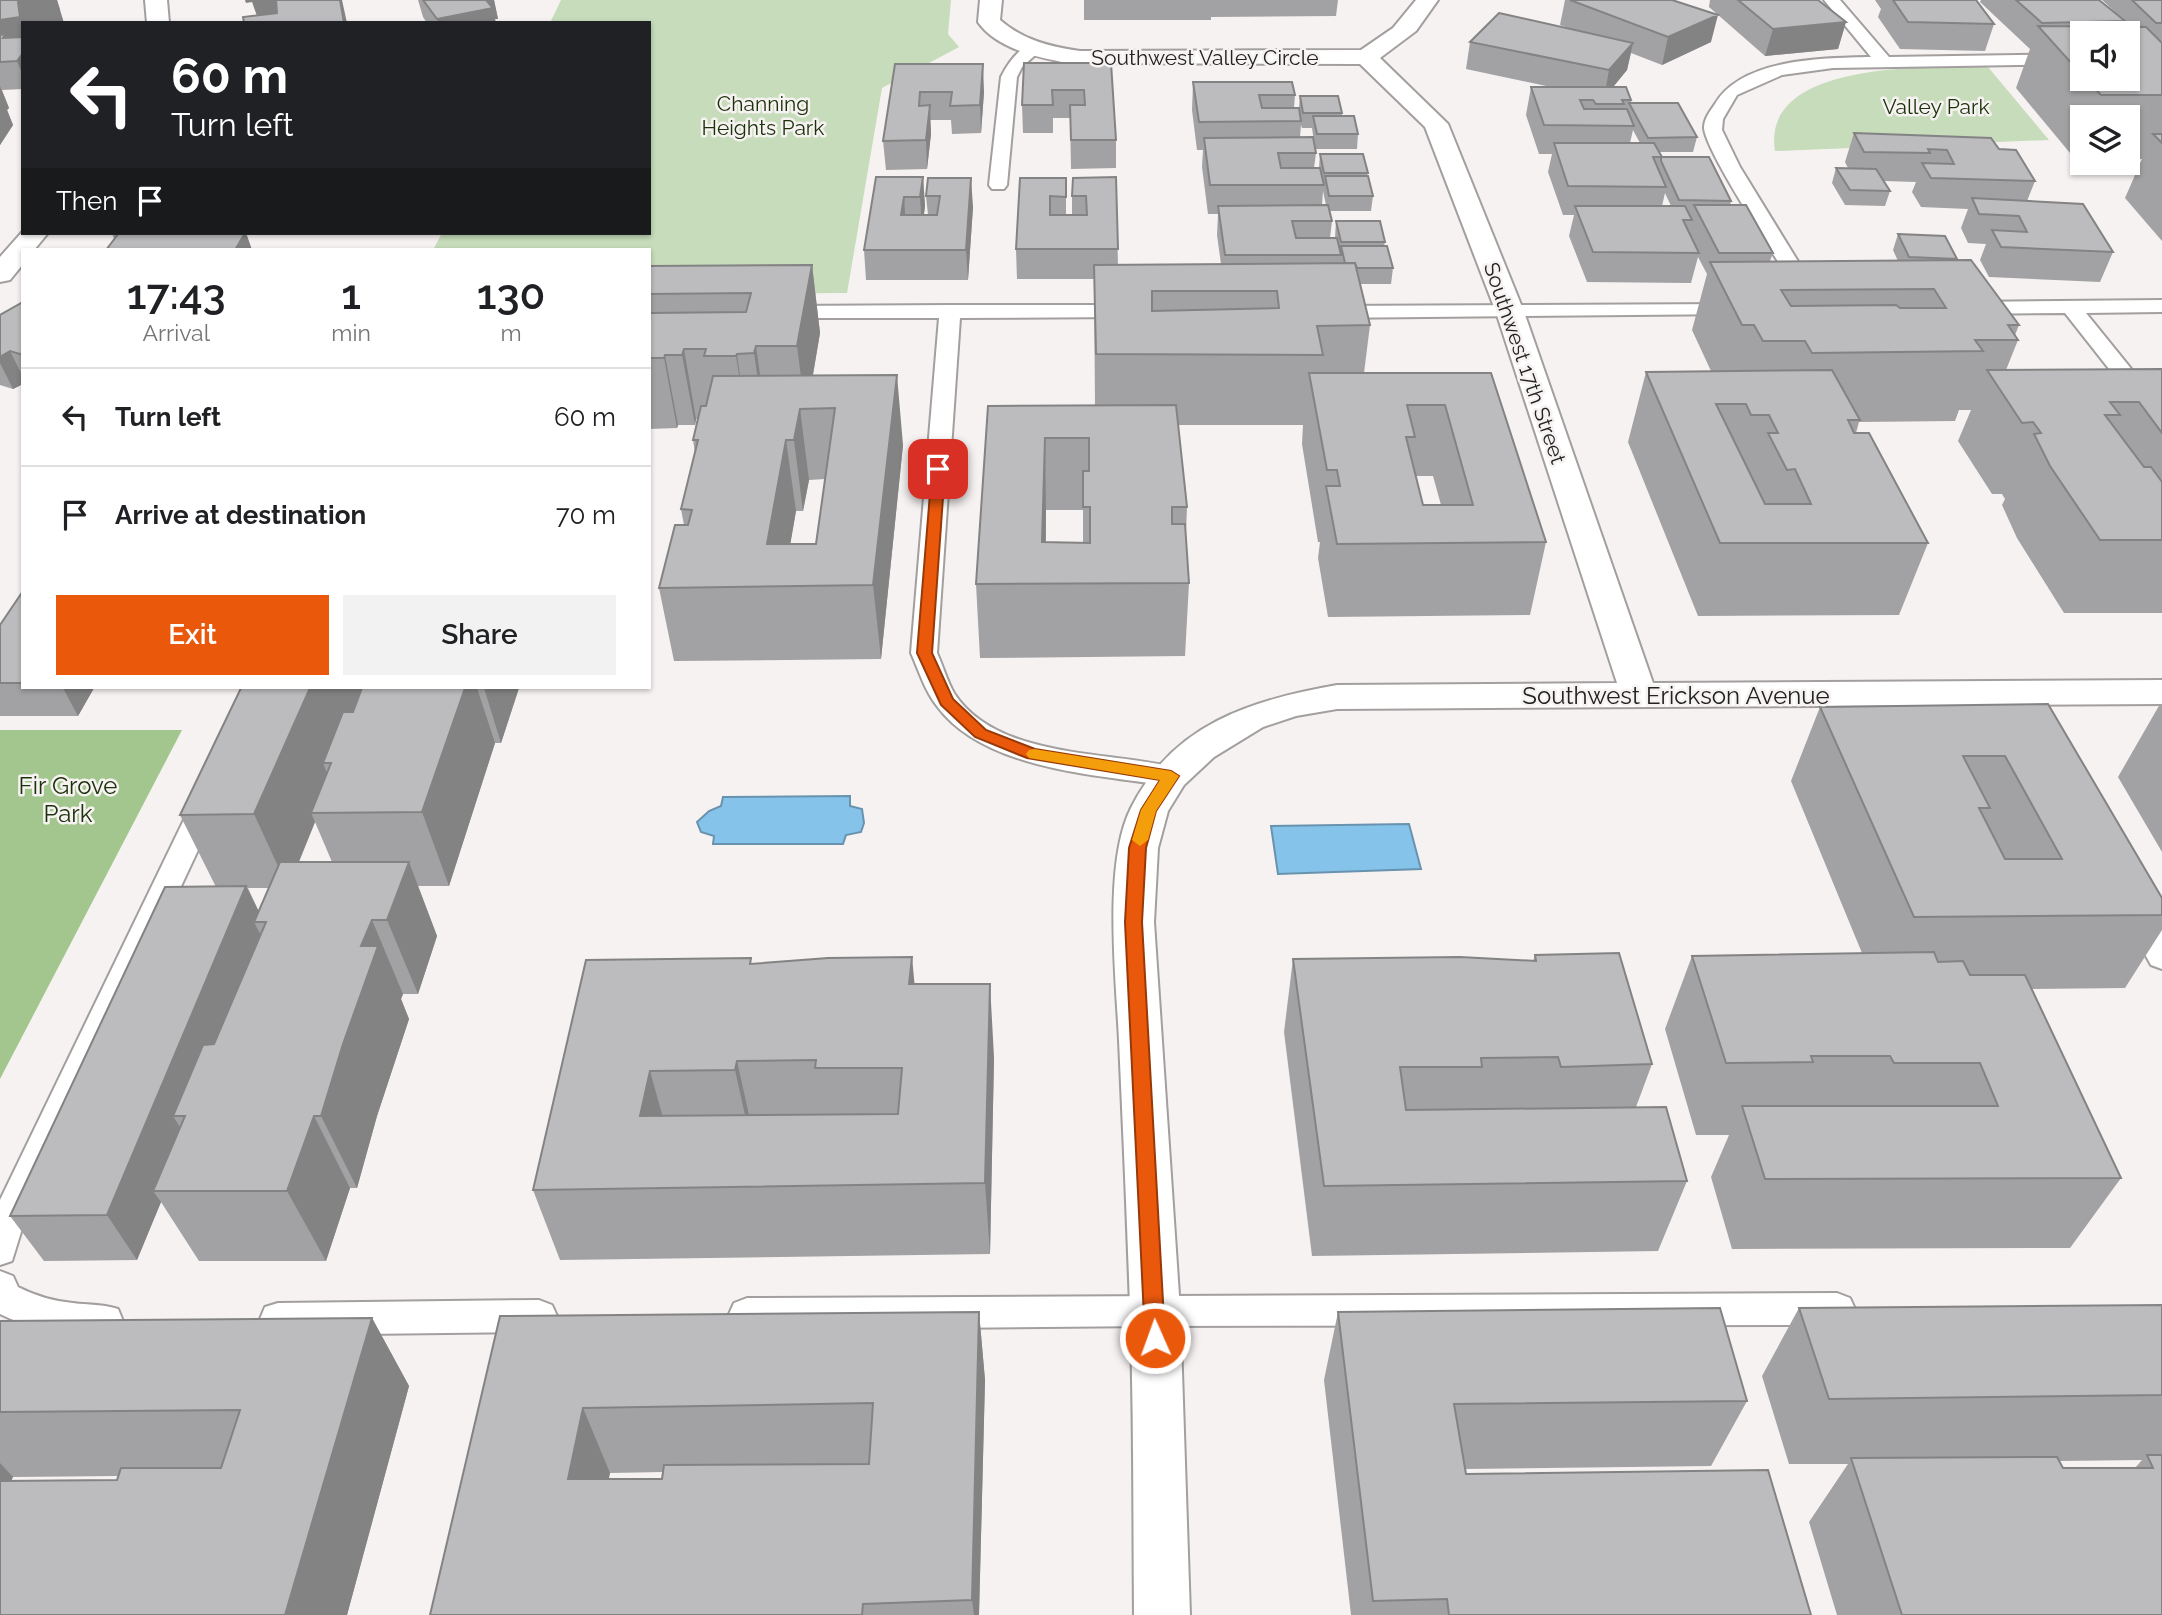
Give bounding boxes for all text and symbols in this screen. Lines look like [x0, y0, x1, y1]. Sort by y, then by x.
map controls [2070, 21, 2140, 175]
button: sound [2070, 21, 2140, 91]
street label: Southwest Valley Circle [1091, 45, 1319, 70]
text: 60 m [171, 47, 288, 104]
icon: left [56, 49, 147, 140]
park label: Channing Heights Park [702, 91, 824, 140]
park label: Valley Park [1882, 94, 1990, 119]
button: layers [2070, 105, 2140, 175]
text: Turn left [171, 106, 293, 143]
icon: arrive [131, 182, 169, 220]
text: Then [56, 186, 117, 216]
street label: Southwest 17th Street [1479, 259, 1571, 467]
text: 17:43 [127, 270, 226, 319]
text: 1 [341, 270, 361, 319]
text: 130 [477, 270, 545, 319]
text: Arrival [142, 319, 210, 346]
text: min [331, 319, 371, 346]
text: m [500, 319, 522, 346]
icon: left [56, 398, 94, 436]
text: Turn left [115, 402, 221, 432]
text: 60 m [554, 402, 616, 432]
pin [908, 439, 968, 499]
icon: arrive [919, 450, 957, 488]
icon: arrive [56, 496, 94, 534]
text: Arrive at destination [115, 500, 366, 530]
text: 70 m [556, 500, 616, 530]
button: Exit [56, 595, 329, 675]
button: Share [343, 595, 616, 675]
street label: Southwest Erickson Avenue [1522, 681, 1830, 710]
park label: Fir Grove Park [19, 771, 117, 828]
position arrow [1118, 1301, 1192, 1375]

